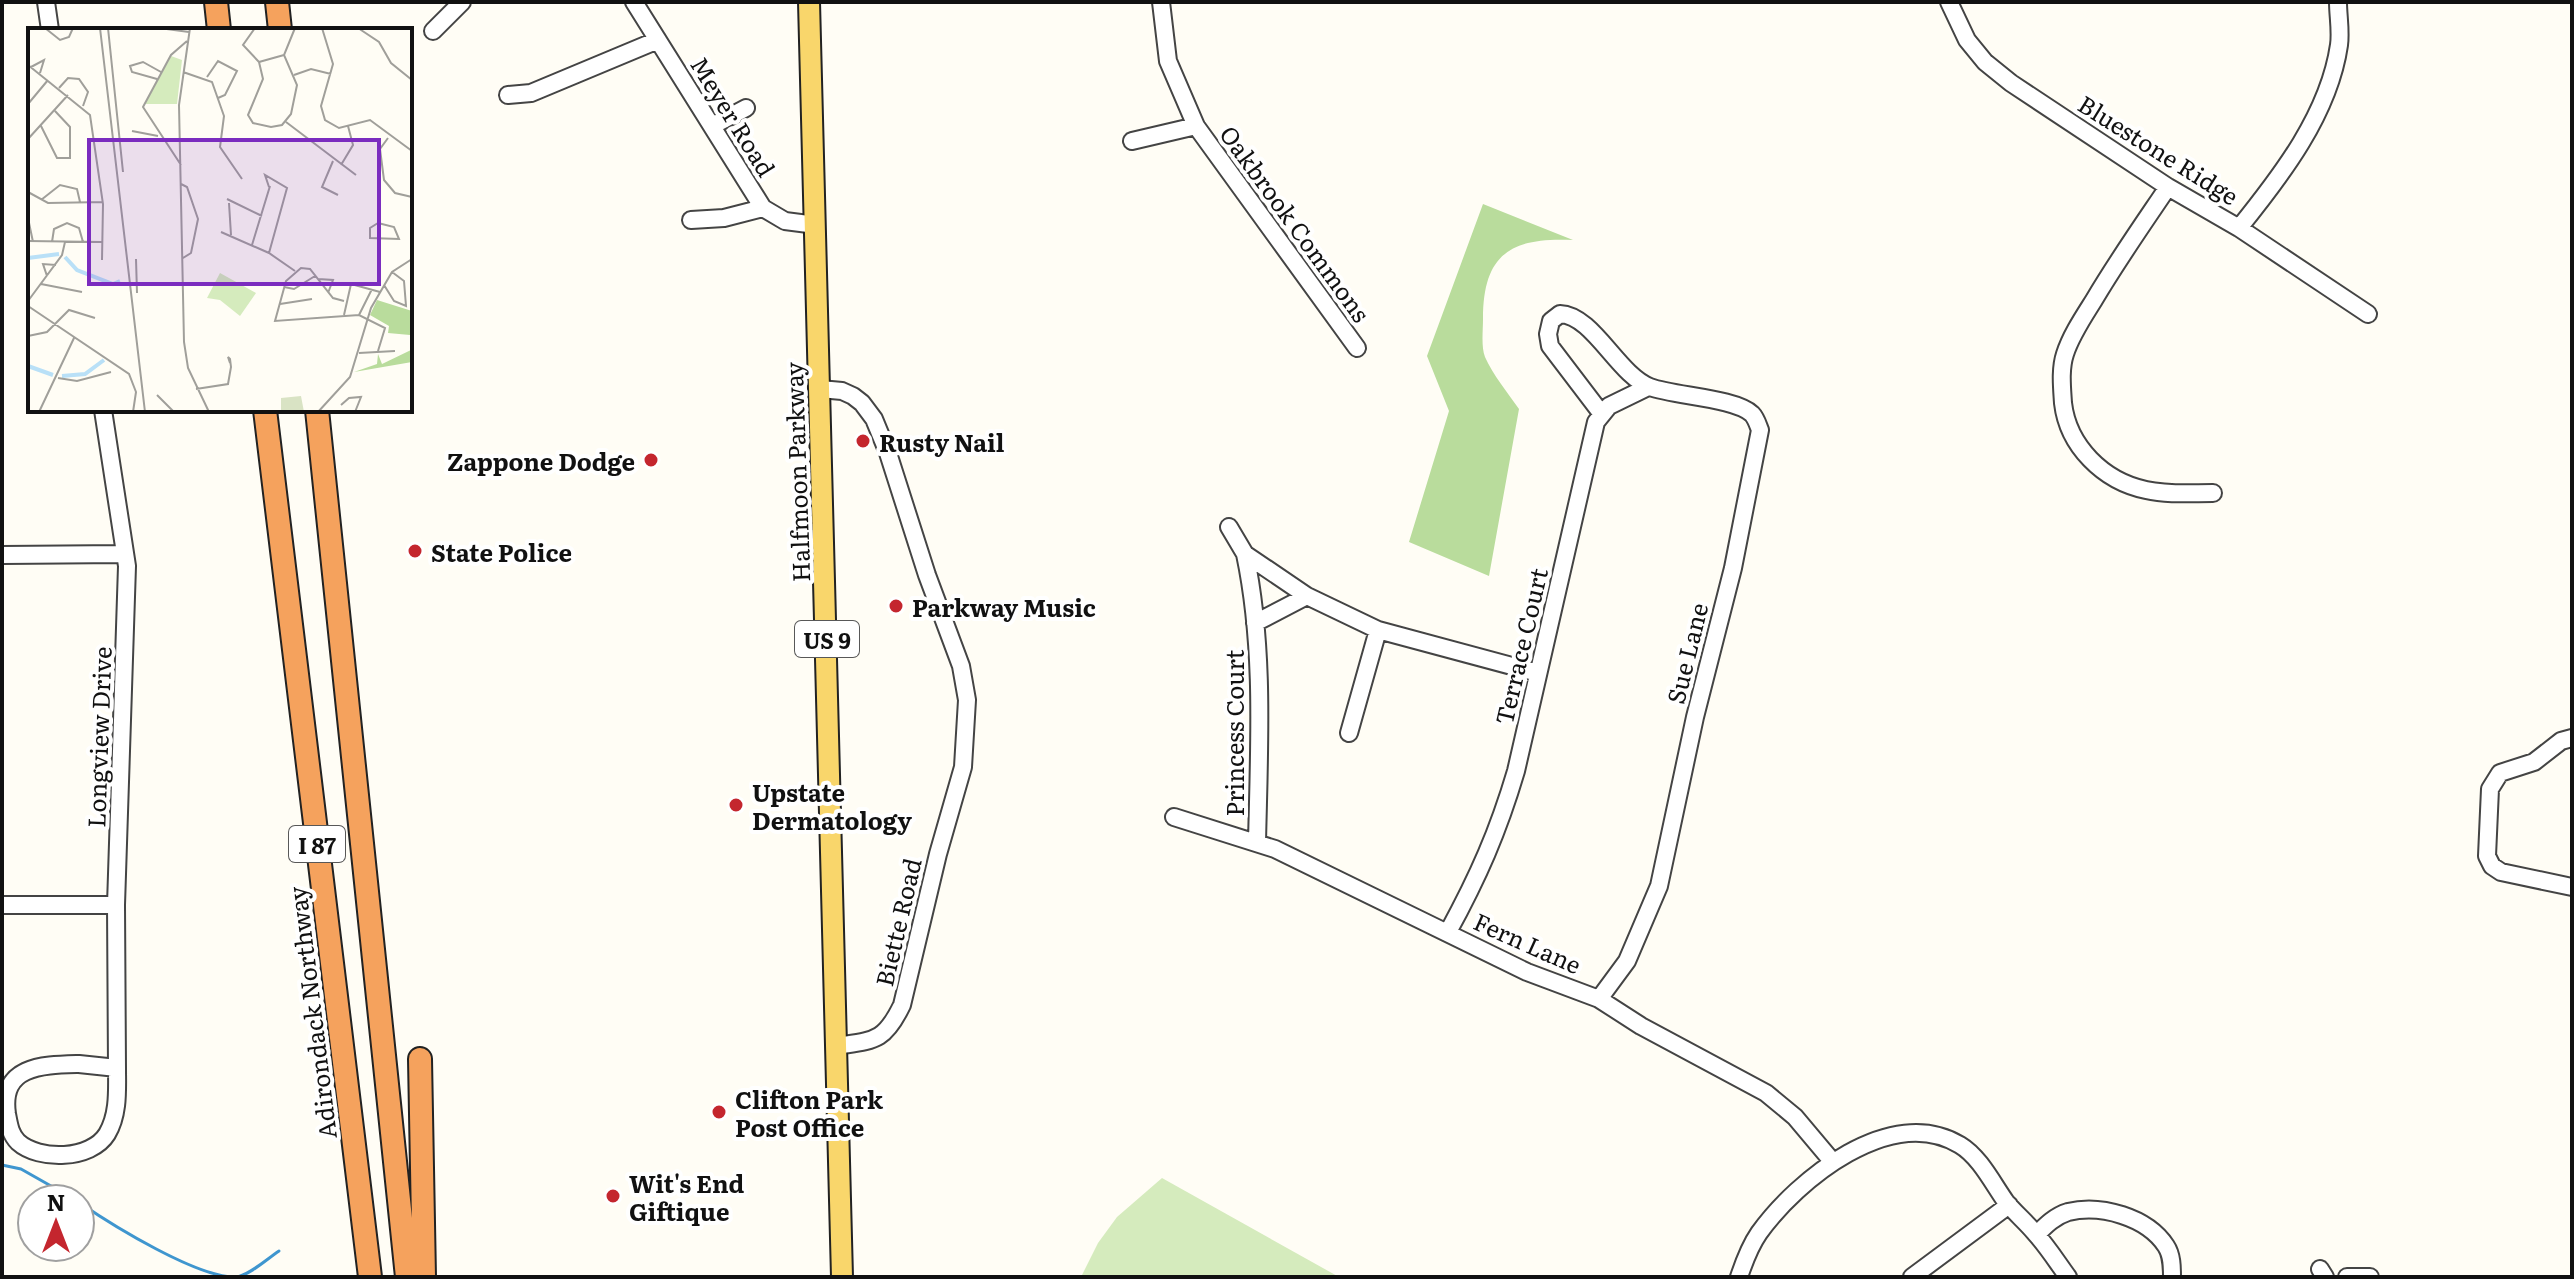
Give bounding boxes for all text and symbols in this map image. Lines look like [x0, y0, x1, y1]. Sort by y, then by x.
inset map [28, 28, 412, 412]
street label: Meyer Road [683, 49, 785, 183]
street label: Bluestone Ridge [2072, 86, 2246, 212]
street label: Oakbrook Commons [1213, 117, 1379, 329]
street label: Halfmoon Parkway [775, 361, 817, 583]
place label: Rusty Nail [879, 424, 1005, 459]
marker: Rusty Nail [854, 432, 872, 450]
place label: Zappone Dodge [447, 443, 635, 478]
marker: Zappone Dodge [642, 451, 660, 469]
place label: State Police [431, 534, 572, 569]
marker: State Police [406, 542, 424, 560]
street label: Terrace Court [1485, 564, 1555, 728]
place label: Parkway Music [912, 589, 1096, 624]
marker: Parkway Music [887, 597, 905, 615]
street label: Sue Lane [1657, 599, 1715, 707]
road number: US 9 [795, 621, 859, 657]
street label: Longview Drive [77, 646, 119, 828]
street label: Princess Court [1216, 649, 1251, 816]
place label: Upstate Dermatology [752, 774, 912, 837]
marker: Upstate Dermatology [727, 796, 745, 814]
road number: I 87 [289, 826, 345, 862]
street label: Biette Road [865, 854, 929, 990]
street label: Adirondack Northway [278, 885, 344, 1141]
street label: Fern Lane [1469, 903, 1587, 981]
place label: Clifton Park Post Office [735, 1081, 884, 1144]
marker: Clifton Park Post Office [710, 1103, 728, 1121]
place label: Wit's End Giftique [629, 1165, 745, 1228]
north arrow [16, 1183, 96, 1263]
text: N [47, 1185, 65, 1218]
marker: Wit's End Giftique [604, 1187, 622, 1205]

